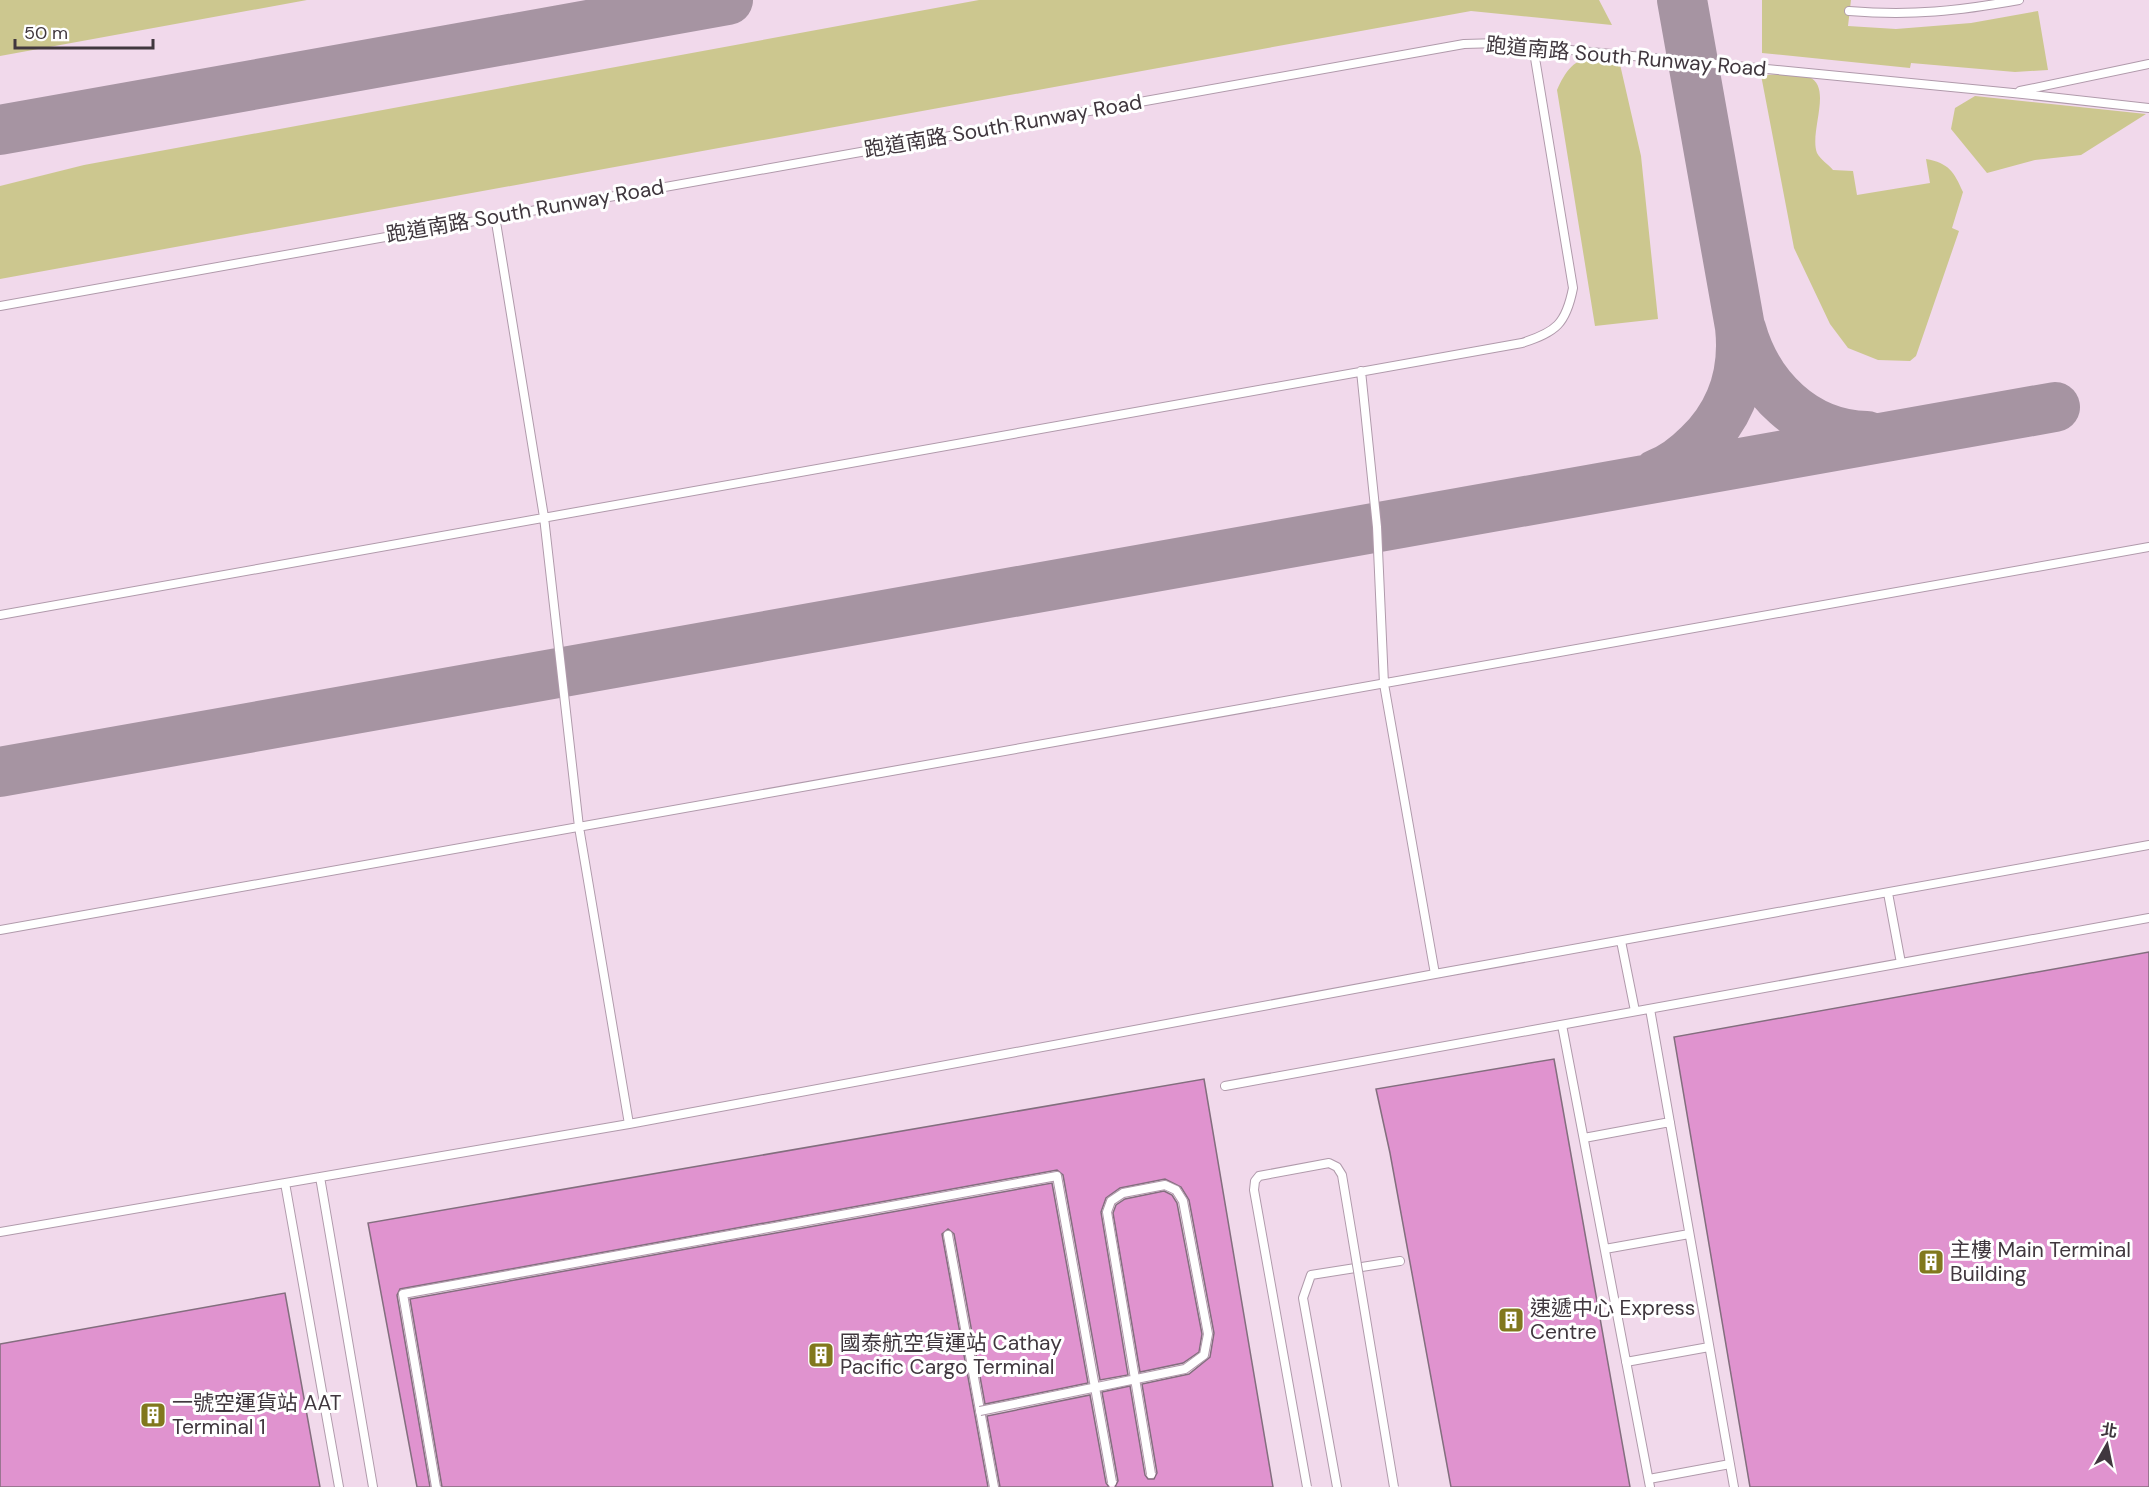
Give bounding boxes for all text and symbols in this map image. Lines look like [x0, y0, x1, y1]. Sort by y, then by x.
scale bar [15, 12, 153, 50]
text: 50 m [24, 21, 68, 45]
street label: 跑道南路 South Runway Road [1485, 31, 1767, 83]
street label: 跑道南路 South Runway Road [862, 88, 1144, 164]
street label: 跑道南路 South Runway Road [384, 173, 666, 249]
place label: 主樓 Main Terminal Building [1950, 1236, 2131, 1288]
building icon: 主樓 Main Terminal Building [1916, 1247, 1946, 1277]
place label: 速遞中心 Express Centre [1530, 1294, 1695, 1346]
building icon: 速遞中心 Express Centre [1496, 1305, 1526, 1335]
place label: 國泰航空貨運站 Cathay Pacific Cargo Terminal [840, 1329, 1062, 1381]
building icon: 國泰航空貨運站 Cathay Pacific Cargo Terminal [806, 1340, 836, 1370]
place label: 一號空運貨站 AAT Terminal 1 [172, 1389, 342, 1441]
building icon: 一號空運貨站 AAT Terminal 1 [138, 1400, 168, 1430]
north arrow [2077, 1415, 2137, 1475]
text: 北 [2100, 1419, 2119, 1442]

